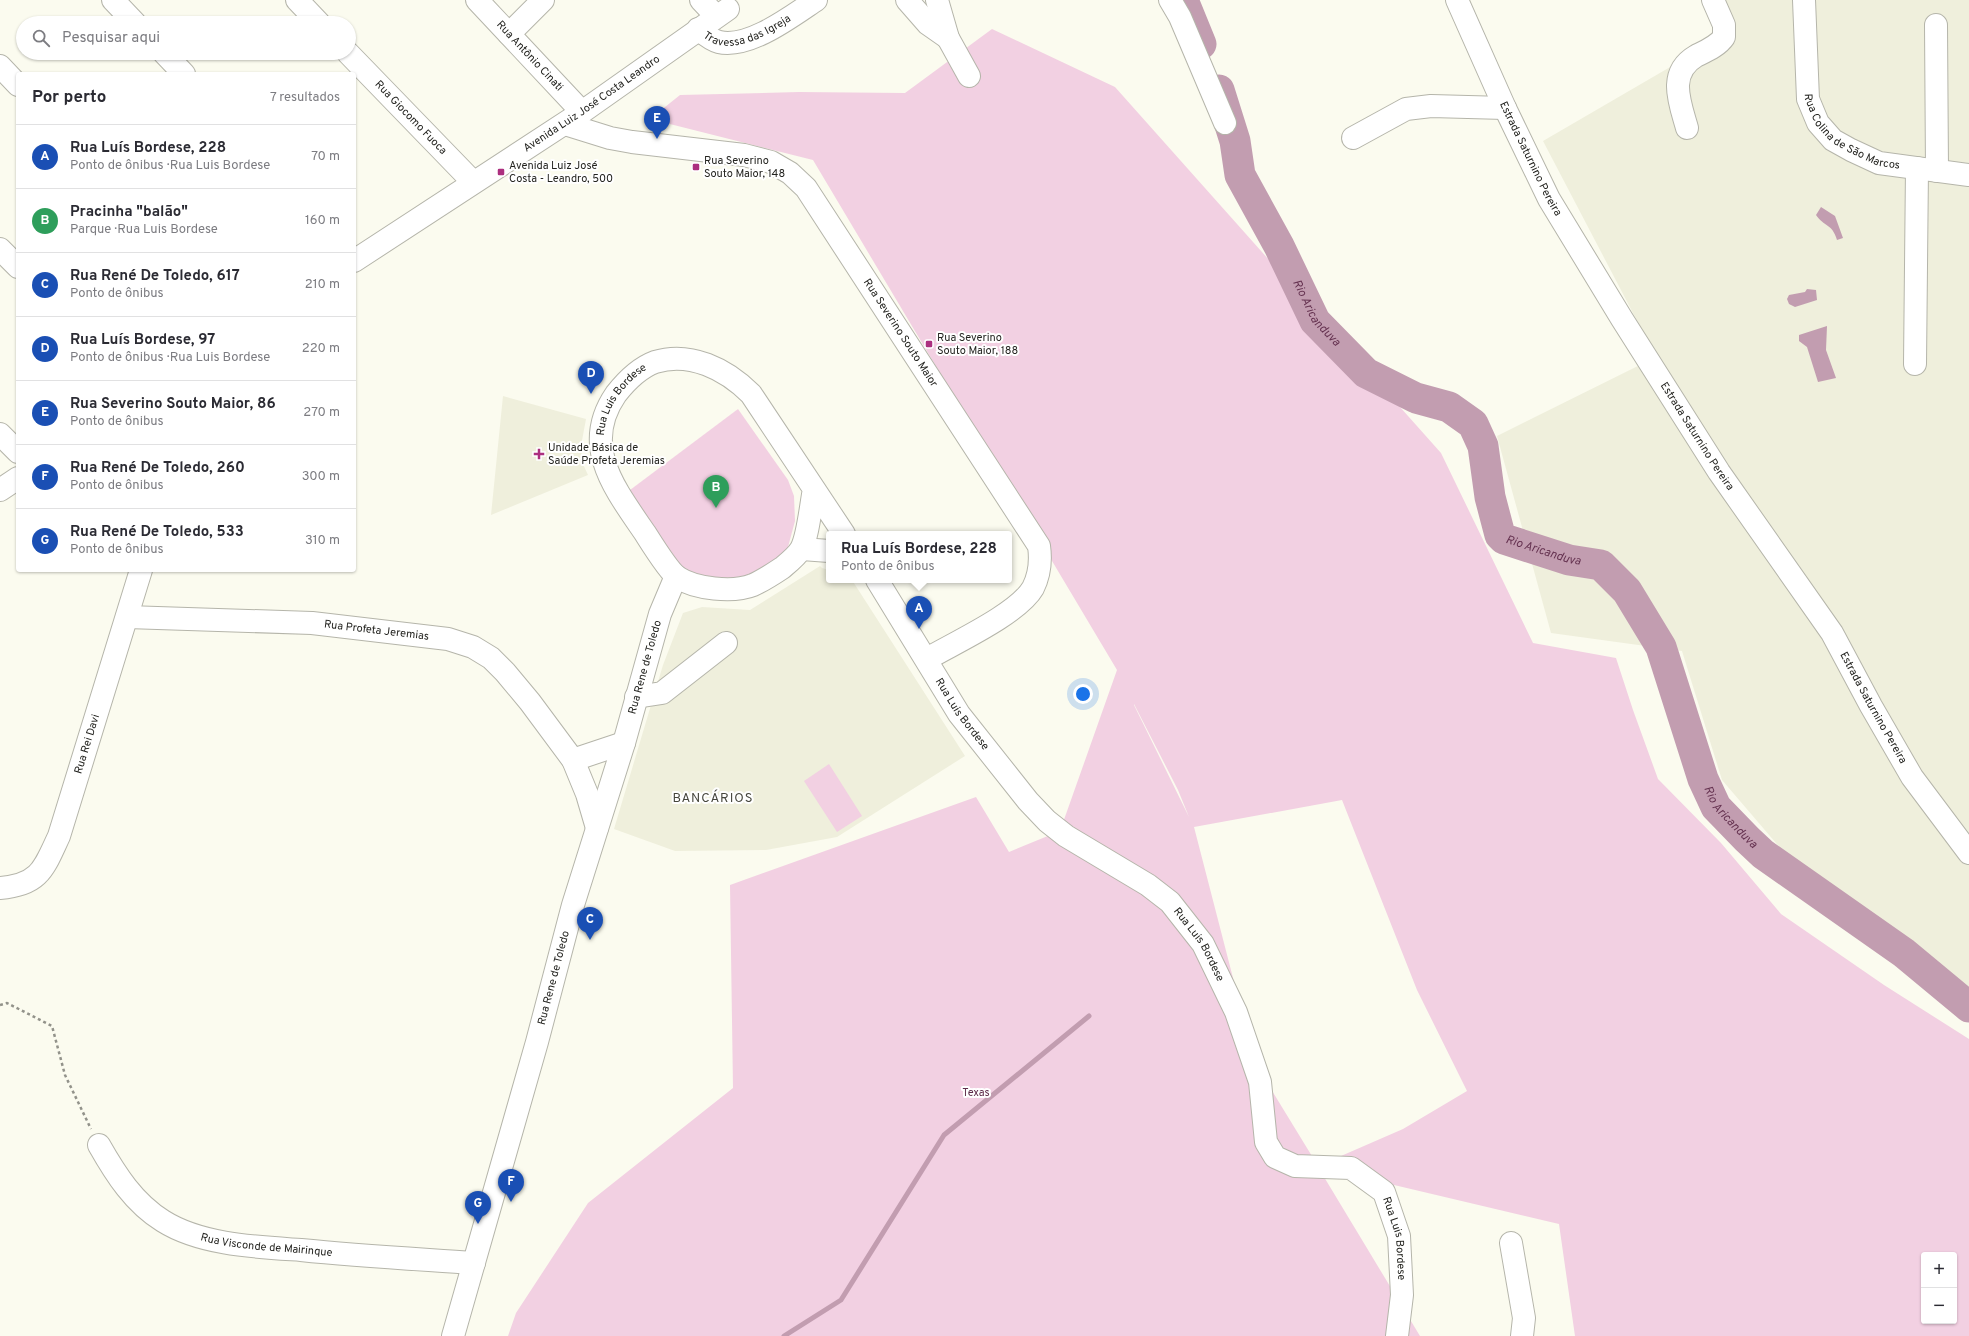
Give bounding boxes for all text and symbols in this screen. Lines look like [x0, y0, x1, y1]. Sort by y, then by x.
street label: Travessa das Igreja [701, 12, 794, 50]
search box [16, 16, 356, 60]
street label: Rua Antônio Cinati [493, 18, 566, 94]
icon: search [30, 27, 52, 49]
text: Pesquisar aqui [62, 29, 160, 48]
street label: Avenida Luiz José Costa Leandro [521, 52, 663, 155]
street label: Rua Giocomo Fuoca [372, 78, 450, 158]
text: Por perto [32, 87, 106, 109]
text: 7 resultados [270, 90, 340, 106]
street label: Rua Colina de São Marcos [1801, 93, 1901, 173]
street label: Estrada Saturnino Pereira [1496, 99, 1565, 219]
pin: E [644, 106, 670, 139]
text: Rua Luís Bordese, 228 [70, 139, 226, 158]
text: A [40, 149, 50, 165]
text: 70 m [311, 149, 340, 165]
place label: Rua Severino Souto Maior, 148 [704, 154, 785, 181]
text: Ponto de ônibus · Rua Luis Bordese [70, 158, 270, 174]
place label: Avenida Luiz José Costa - Leandro, 500 [509, 159, 613, 186]
marker: Rua Severino Souto Maior, 148 [691, 162, 701, 172]
marker: Avenida Luiz José Costa - Leandro, 500 [496, 167, 506, 177]
text: Pracinha "balão" [70, 203, 188, 222]
text: B [41, 213, 49, 229]
text: 160 m [305, 213, 340, 229]
text: Parque · Rua Luis Bordese [70, 222, 218, 238]
text: Rua René De Toledo, 617 [70, 267, 240, 286]
street label: Rua Severino Souto Maior [860, 276, 941, 390]
text: C [41, 277, 49, 293]
text: 210 m [305, 277, 340, 293]
water label: Rio Aricanduva [1288, 277, 1344, 351]
text: Ponto de ônibus [70, 286, 164, 302]
text: Rua Luís Bordese, 97 [70, 331, 215, 350]
place label: Rua Severino Souto Maior, 188 [937, 331, 1018, 358]
marker: Rua Severino Souto Maior, 188 [924, 339, 934, 349]
text: D [40, 341, 50, 357]
text: 220 m [302, 341, 340, 357]
text: Ponto de ônibus · Rua Luis Bordese [70, 350, 270, 366]
pin: D [578, 361, 604, 394]
street label: Rua Luis Bordese [594, 361, 649, 436]
street label: Estrada Saturnino Pereira [1657, 380, 1737, 494]
text: Rua Severino Souto Maior, 86 [70, 395, 276, 414]
text: E [41, 405, 49, 421]
text: 270 m [303, 405, 340, 421]
text: Ponto de ônibus [70, 414, 164, 430]
place label: Unidade Básica de Saúde Profeta Jeremias [548, 441, 665, 468]
marker: Unidade Básica de Saúde Profeta Jeremias [533, 448, 545, 460]
text: Rua René De Toledo, 260 [70, 459, 245, 478]
text: F [41, 469, 49, 485]
text: 300 m [302, 469, 340, 485]
pin: B [703, 475, 729, 508]
text: Ponto de ônibus [70, 478, 164, 494]
text: Rua René De Toledo, 533 [70, 523, 244, 542]
popup [826, 531, 1012, 583]
water label: Rio Aricanduva [1504, 532, 1583, 570]
text: G [41, 533, 49, 549]
text: 310 m [305, 533, 340, 549]
text: Rua Luís Bordese, 228 [841, 540, 997, 559]
text: Ponto de ônibus [70, 542, 164, 558]
text: Ponto de ônibus [841, 559, 935, 575]
pin: A [906, 596, 932, 629]
street label: Rua Profeta Jeremias [323, 617, 430, 644]
street label: Rua Rene de Toledo [625, 619, 665, 716]
street label: Estrada Saturnino Pereira [1836, 649, 1910, 767]
street label: Rua Luis Bordese [932, 676, 992, 753]
your location [1073, 684, 1093, 704]
street label: Rua Rei Davi [72, 713, 103, 776]
water label: Rio Aricanduva [1699, 783, 1761, 853]
district label: BANCÁRIOS [672, 789, 754, 807]
street label: Rua Luis Bordese [1170, 905, 1227, 984]
pin: C [577, 907, 603, 940]
street label: Rua Rene de Toledo [535, 929, 573, 1027]
park label: Texas [962, 1086, 990, 1100]
pin: F [498, 1169, 524, 1202]
pin: G [465, 1191, 491, 1224]
street label: Rua Luis Bordese [1379, 1195, 1408, 1281]
street label: Rua Visconde de Mairinque [199, 1230, 333, 1260]
map controls [1921, 1252, 1957, 1324]
button: + [1921, 1252, 1957, 1288]
button: − [1921, 1288, 1957, 1324]

